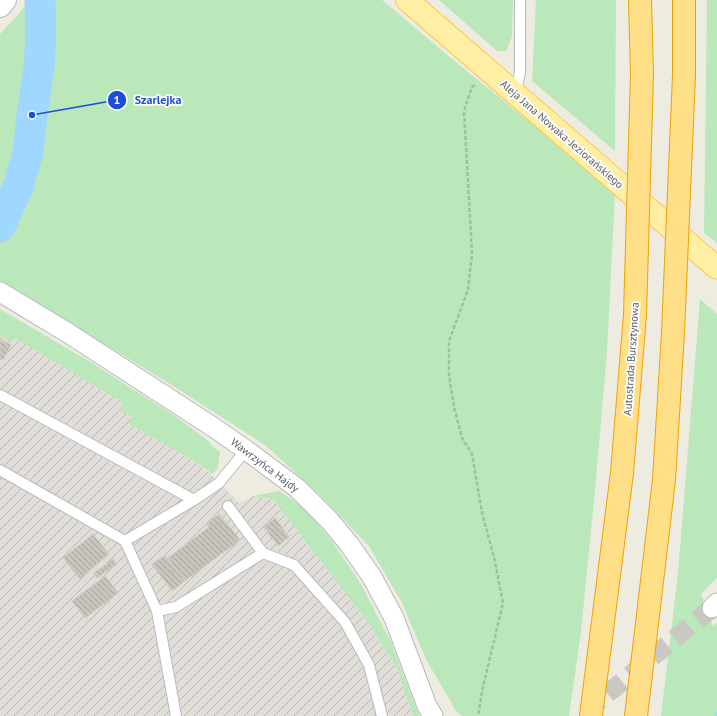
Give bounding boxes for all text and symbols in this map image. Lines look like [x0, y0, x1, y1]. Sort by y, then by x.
street label: Aleja Jana Nowaka-Jeziorańskiego [497, 77, 627, 191]
callout: Szarlejka [107, 88, 189, 112]
text: 1 [114, 92, 120, 107]
text: Szarlejka [135, 92, 181, 107]
street label: Autostrada Bursztynowa [620, 302, 642, 416]
street label: Wawrzyńca Hajdy [228, 435, 303, 496]

